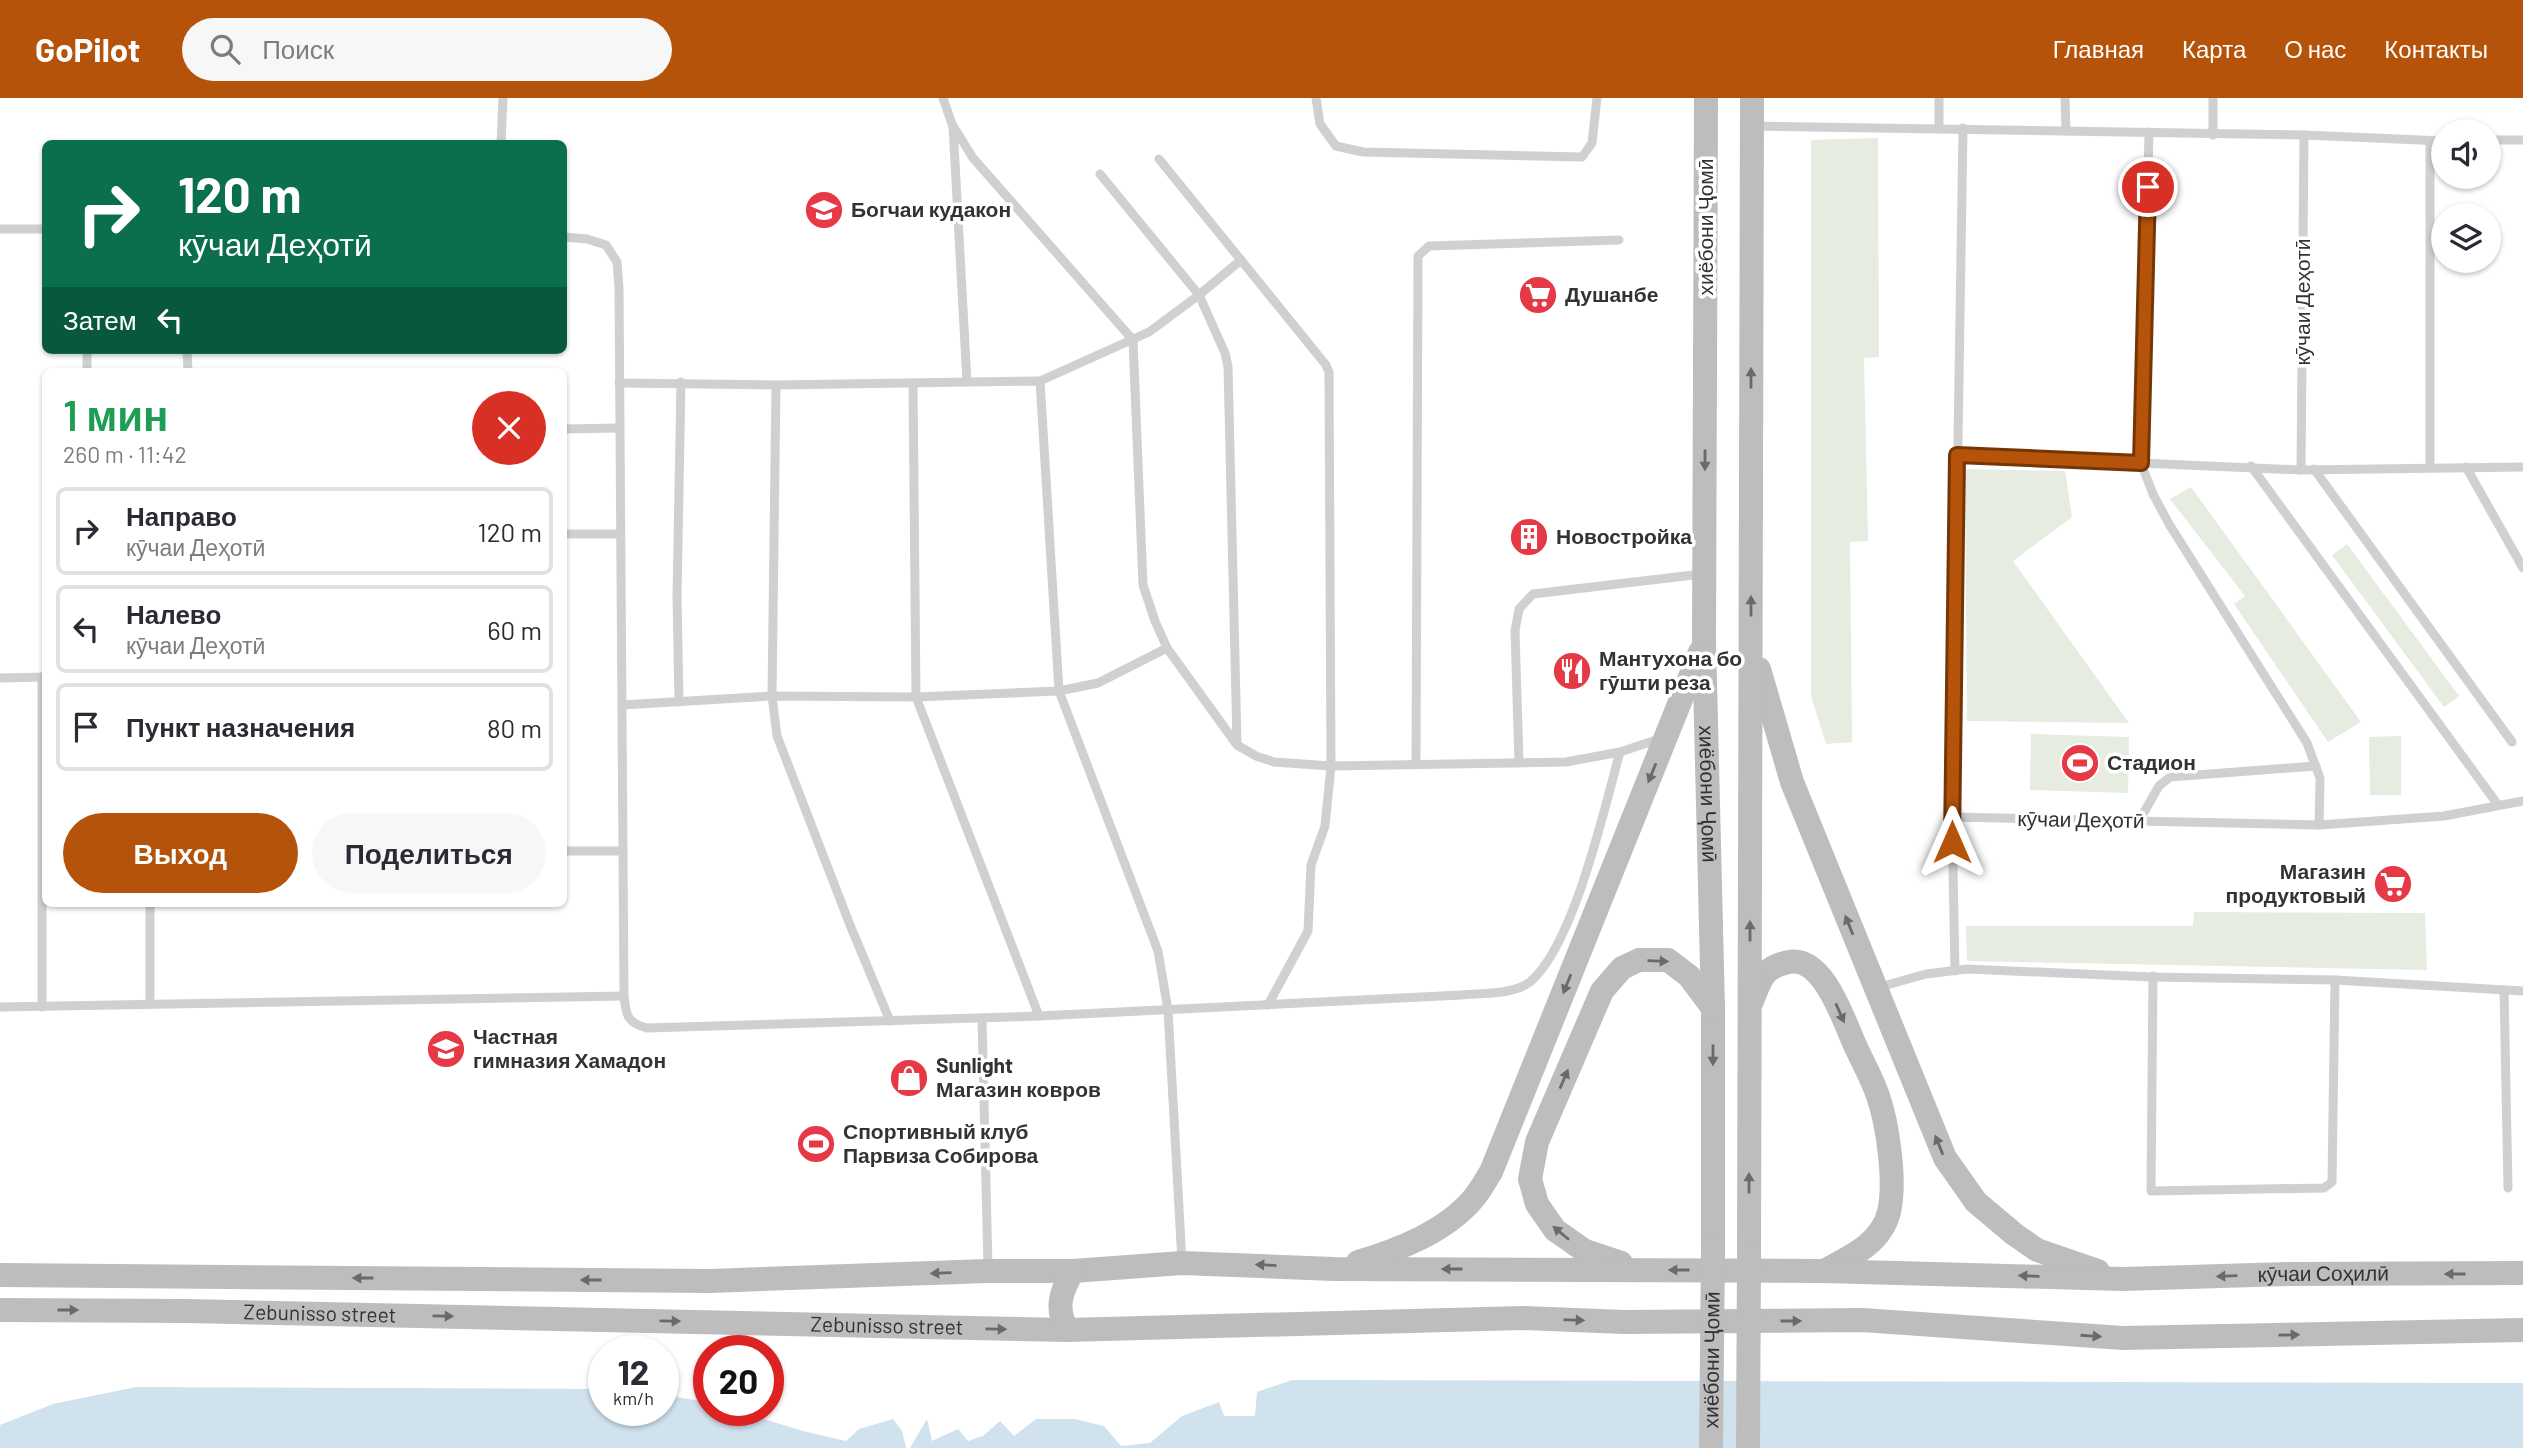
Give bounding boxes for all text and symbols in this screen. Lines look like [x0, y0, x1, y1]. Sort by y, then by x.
search box [182, 18, 672, 81]
text: GoPilot [35, 29, 140, 69]
icon: search [206, 30, 244, 68]
text: Поиск [262, 33, 334, 64]
text: Главная [2053, 34, 2144, 63]
text: Карта [2182, 34, 2246, 63]
text: О нас [2284, 34, 2346, 63]
text: Контакты [2384, 34, 2488, 63]
map controls [2431, 119, 2501, 273]
button: sound [2431, 119, 2501, 189]
pin [2118, 157, 2178, 217]
street label: хиёбони Ҷомӣ [1692, 159, 1717, 296]
text: 120 m [178, 164, 301, 223]
icon: right [63, 168, 154, 259]
icon: arrive [2129, 168, 2167, 206]
school or university icon: Богчаи кудакон [803, 189, 845, 231]
place label: Богчаи кудакон [851, 196, 1011, 221]
button: layers [2431, 203, 2501, 273]
text: кӯчаи Деҳотӣ [178, 224, 372, 262]
street label: кӯчаи Деҳотӣ [2289, 238, 2314, 366]
supermarket icon: Душанбе [1517, 274, 1559, 316]
place label: Душанбе [1565, 281, 1658, 306]
icon: left [151, 301, 189, 339]
text: Затем [63, 304, 137, 335]
one-way arrow [1745, 367, 1757, 389]
text: 1 мин [63, 389, 168, 439]
button: close [472, 391, 546, 465]
text: 260 m · 11:42 [63, 440, 187, 468]
one-way arrow [1699, 449, 1711, 471]
text: Направо [126, 500, 237, 531]
icon: right [67, 512, 105, 550]
text: 120 m [478, 516, 542, 547]
building icon: Новостройка [1508, 516, 1550, 558]
place label: Новостройка [1556, 523, 1692, 548]
text: кӯчаи Деҳотӣ [126, 533, 265, 561]
one-way arrow [1745, 595, 1757, 617]
text: Налево [126, 598, 221, 629]
icon: left [67, 610, 105, 648]
text: 60 m [487, 614, 542, 645]
text: кӯчаи Деҳотӣ [126, 631, 265, 659]
place label: Мантухона бо гӯшти реза [1599, 645, 1742, 694]
restaurant icon: Мантухона бо гӯшти реза [1551, 650, 1593, 692]
icon: arrive [67, 708, 105, 746]
text: Пункт назначения [126, 711, 355, 742]
text: 80 m [487, 712, 542, 743]
street label: хиёбони Ҷомӣ [1695, 725, 1723, 863]
sports icon: Стадион [2059, 742, 2101, 784]
place label: Стадион [2107, 749, 2196, 774]
one-way arrow [1647, 763, 1658, 784]
position arrow [1915, 805, 1989, 879]
street label: кӯчаи Деҳотӣ [2017, 805, 2145, 832]
button: Выход [63, 813, 298, 893]
button: Поделиться [312, 813, 546, 893]
place label: Магазин продуктовый [2226, 858, 2366, 907]
supermarket icon: Магазин продуктовый [2372, 863, 2414, 905]
one-way arrow [1844, 914, 1855, 935]
one-way arrow [1744, 920, 1756, 942]
one-way arrow [1647, 955, 1669, 966]
one-way arrow [1562, 974, 1573, 995]
one-way arrow [1834, 1003, 1846, 1023]
place label: Частная гимназия Хамадон [473, 1023, 666, 1072]
school or university icon: Частная гимназия Хамадон [425, 1028, 467, 1070]
one-way arrow [1707, 1044, 1719, 1066]
place label: Sunlight Магазин ковров [936, 1052, 1101, 1101]
shop icon: Sunlight Магазин ковров [888, 1057, 930, 1099]
one-way arrow [1559, 1069, 1570, 1090]
place label: Спортивный клуб Парвиза Собирова [843, 1118, 1039, 1167]
sports icon: Спортивный клуб Парвиза Собирова [795, 1123, 837, 1165]
one-way arrow [1934, 1134, 1945, 1155]
one-way arrow [1743, 1172, 1755, 1194]
one-way arrow [1552, 1226, 1569, 1241]
one-way arrow [1254, 1260, 1276, 1271]
street label: кӯчаи Соҳилӣ [2257, 1260, 2389, 1286]
one-way arrow [1440, 1263, 1462, 1275]
one-way arrow [1668, 1264, 1690, 1276]
one-way arrow [929, 1267, 951, 1278]
one-way arrow [2444, 1268, 2466, 1280]
one-way arrow [2216, 1270, 2238, 1282]
one-way arrow [2018, 1271, 2040, 1282]
one-way arrow [352, 1272, 374, 1284]
one-way arrow [579, 1274, 601, 1286]
street label: хиёбони Ҷомӣ [1697, 1291, 1724, 1429]
street label: Zebunisso street [243, 1298, 397, 1327]
one-way arrow [57, 1304, 79, 1316]
street label: Zebunisso street [810, 1310, 964, 1339]
one-way arrow [432, 1311, 454, 1322]
one-way arrow [1563, 1314, 1585, 1325]
one-way arrow [1780, 1315, 1802, 1326]
one-way arrow [659, 1316, 681, 1327]
one-way arrow [985, 1323, 1007, 1334]
one-way arrow [2278, 1329, 2300, 1341]
one-way arrow [2080, 1330, 2102, 1341]
speed limit sign: 20 [693, 1335, 784, 1426]
text: 12 [617, 1350, 649, 1392]
text: km/h [613, 1387, 654, 1409]

